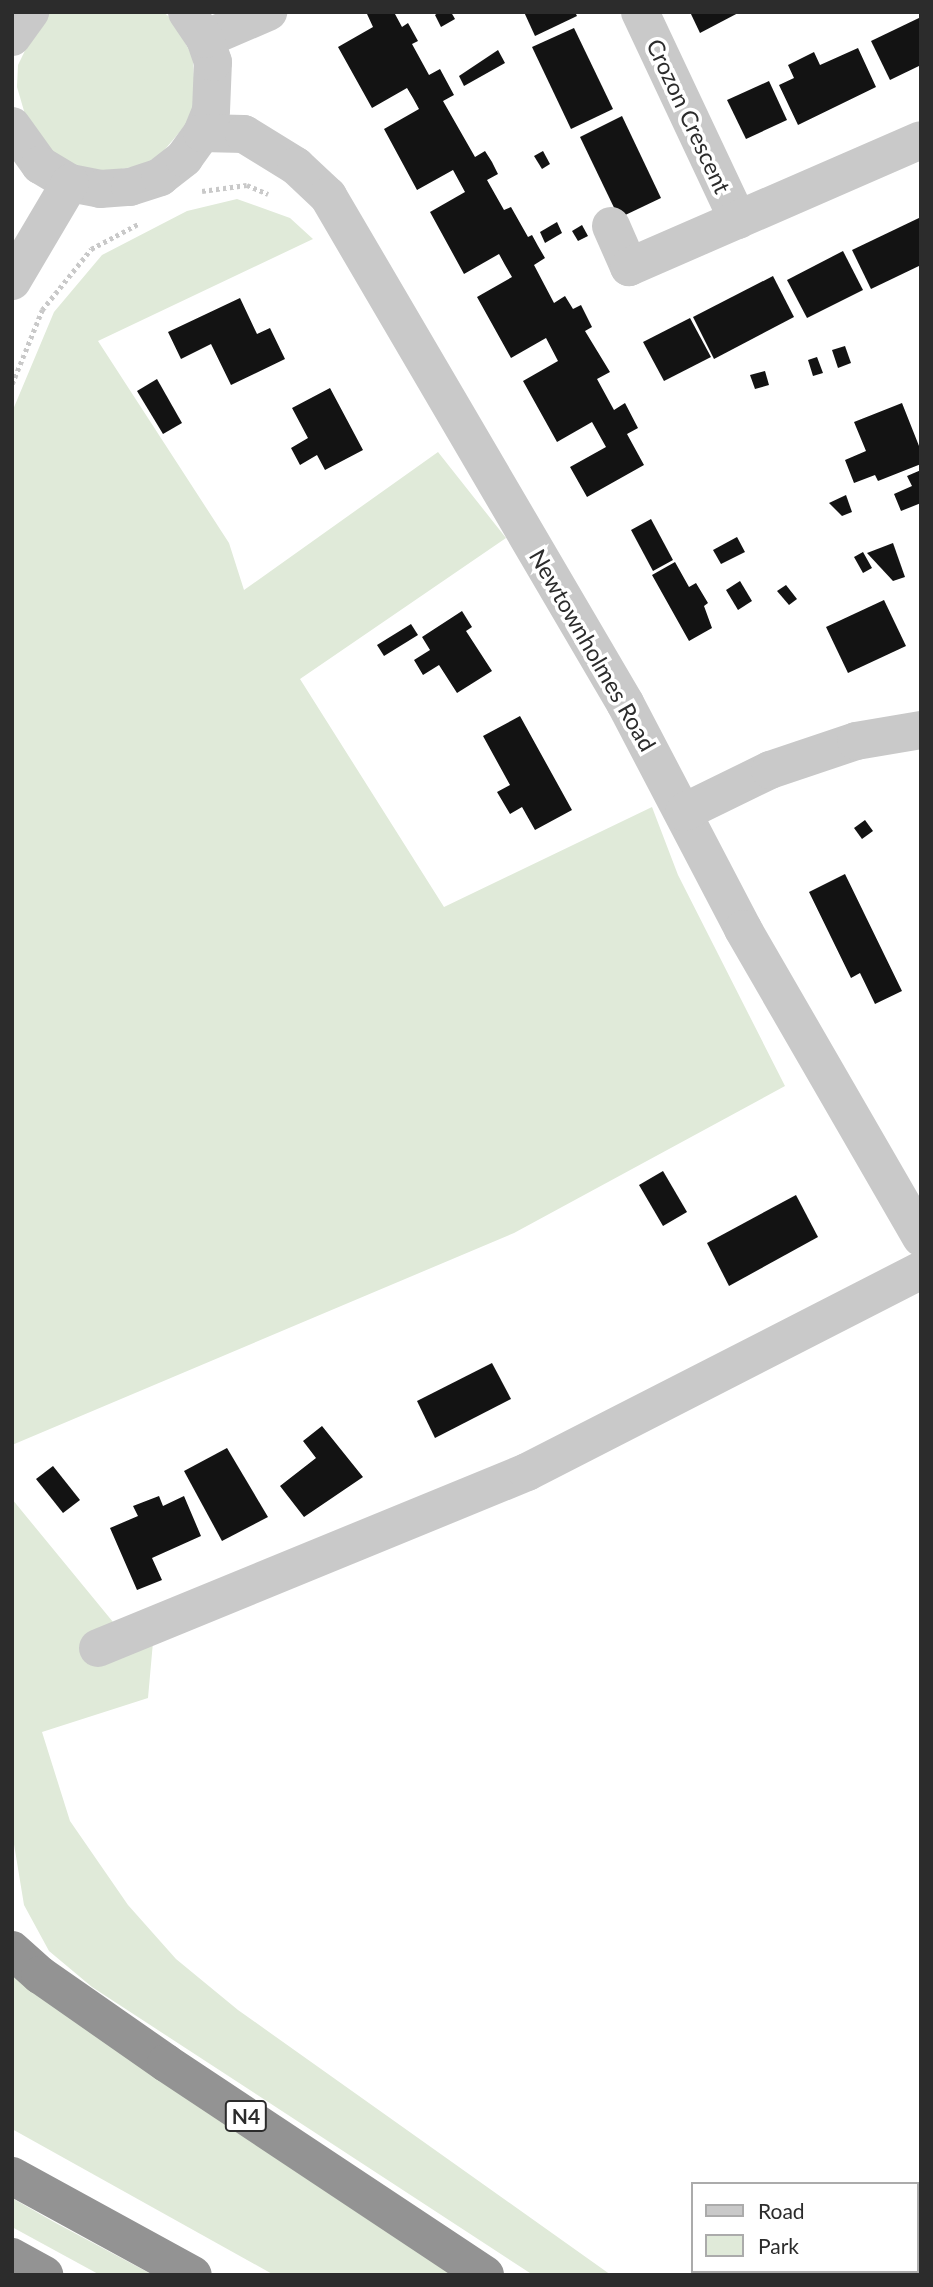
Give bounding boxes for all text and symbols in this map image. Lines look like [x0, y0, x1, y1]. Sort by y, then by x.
street label: Crozon Crescent [641, 34, 737, 198]
street label: Newtownholmes Road [524, 544, 662, 756]
road number: N4 [223, 2098, 269, 2134]
legend [692, 2182, 919, 2273]
text: Road [758, 2198, 805, 2223]
text: Park [758, 2233, 799, 2258]

